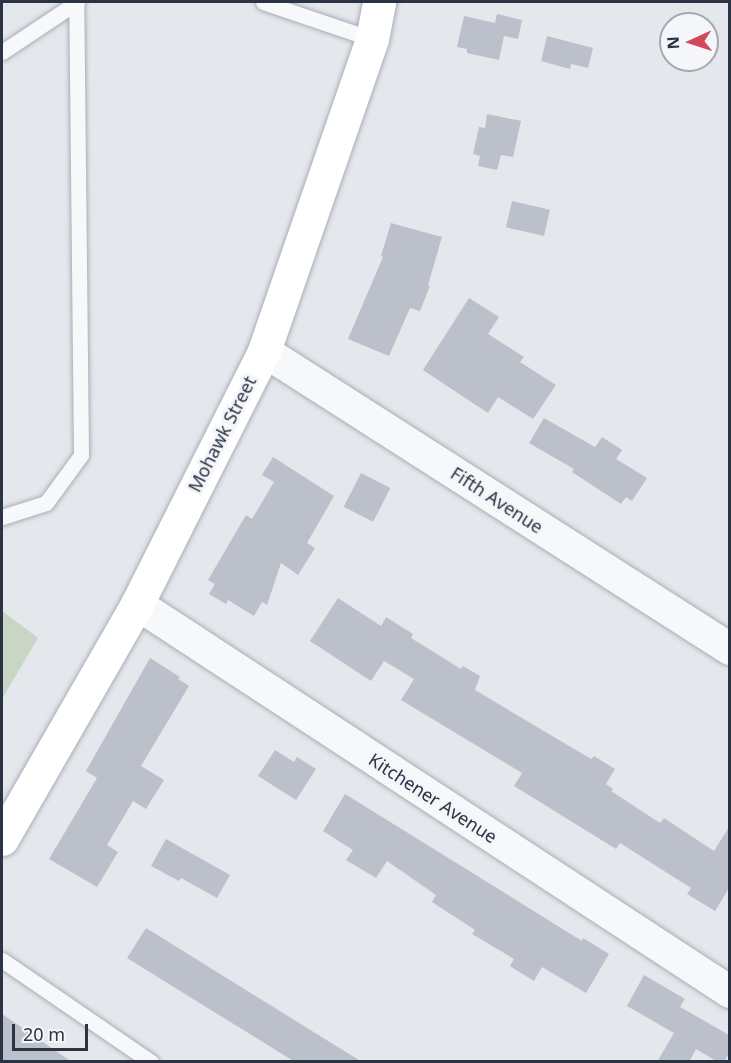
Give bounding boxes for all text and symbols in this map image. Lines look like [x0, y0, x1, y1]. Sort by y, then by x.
north arrow [659, 12, 719, 72]
text: N [662, 36, 684, 50]
street label: Mohawk Street [184, 372, 260, 496]
street label: Fifth Avenue [447, 462, 547, 538]
street label: Kitchener Avenue [365, 748, 501, 848]
scale bar [15, 1012, 92, 1050]
text: 20 m [23, 1022, 65, 1046]

